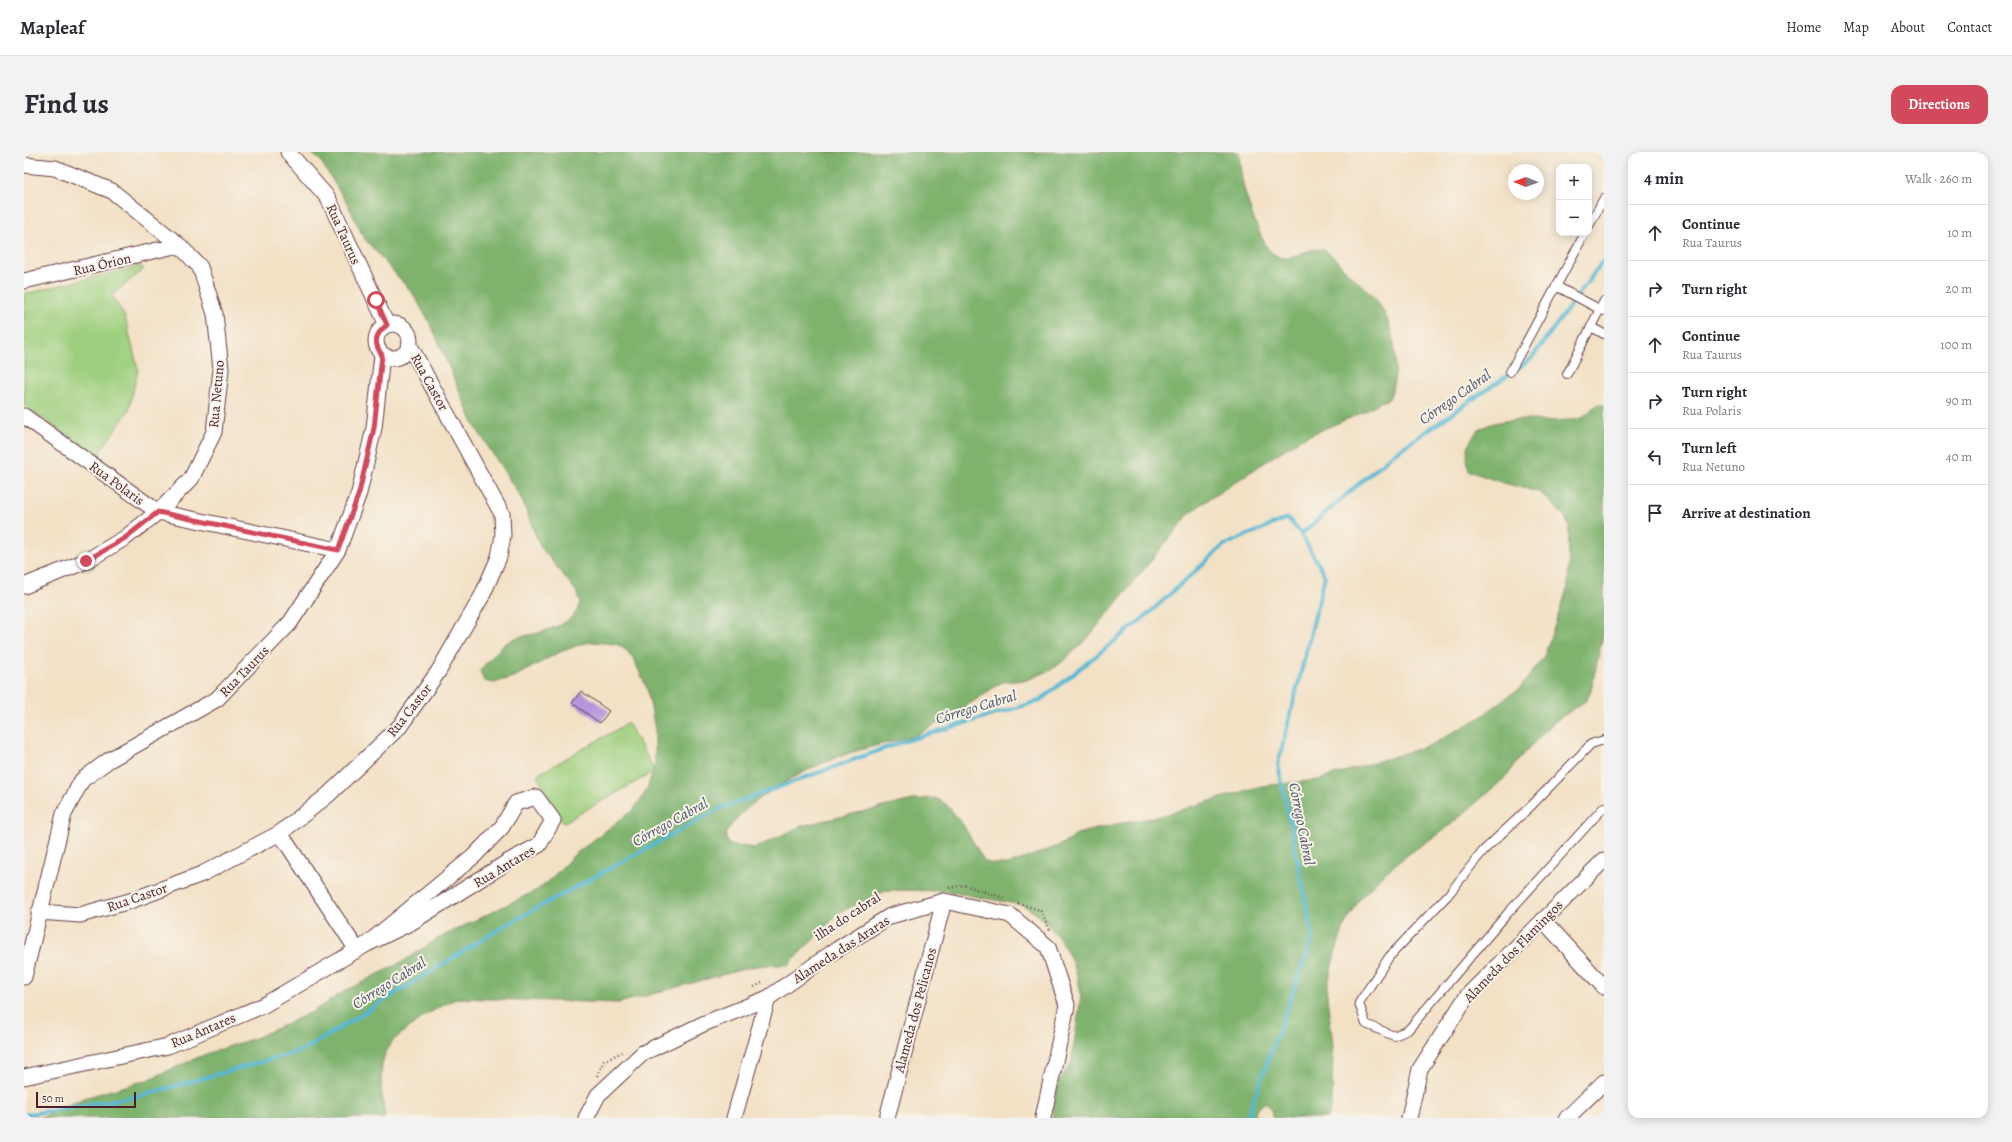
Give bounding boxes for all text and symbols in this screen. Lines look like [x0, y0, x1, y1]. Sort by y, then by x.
text: Mapleaf [20, 15, 85, 41]
text: Home [1786, 18, 1821, 37]
text: Map [1843, 18, 1869, 37]
text: About [1891, 18, 1925, 37]
text: Contact [1947, 18, 1992, 37]
text: Find us [24, 85, 109, 123]
button: Directions [1891, 85, 1988, 124]
north arrow [1508, 164, 1544, 200]
map controls [1556, 164, 1592, 236]
button: + [1556, 164, 1592, 200]
text: 4 min [1644, 167, 1684, 190]
text: Walk · 260 m [1905, 170, 1972, 187]
button: − [1556, 200, 1592, 236]
street label: Rua Taurus [322, 201, 365, 268]
text: Continue [1682, 214, 1740, 234]
icon: ahead [1644, 222, 1666, 244]
text: 10 m [1947, 224, 1972, 241]
text: Rua Taurus [1682, 234, 1742, 251]
street label: Rua Órion [71, 249, 133, 280]
icon: right [1644, 278, 1666, 300]
text: Turn right [1682, 279, 1747, 299]
text: 20 m [1946, 280, 1972, 297]
route start [367, 291, 385, 309]
text: Continue [1682, 326, 1740, 346]
icon: ahead [1644, 334, 1666, 356]
text: 100 m [1940, 336, 1972, 353]
text: Rua Taurus [1682, 346, 1742, 363]
street label: Rua Castor [406, 350, 453, 415]
street label: Rua Netuno [204, 359, 229, 429]
water label: Córrego Cabral [1415, 365, 1495, 429]
text: Turn right [1682, 382, 1747, 402]
icon: right [1644, 390, 1666, 412]
text: 90 m [1946, 392, 1972, 409]
text: Rua Polaris [1682, 402, 1741, 419]
text: Turn left [1682, 438, 1737, 458]
icon: left [1644, 446, 1666, 468]
text: 40 m [1946, 448, 1972, 465]
street label: Rua Polaris [85, 457, 148, 510]
text: Rua Netuno [1682, 458, 1745, 475]
icon: arrive [1644, 502, 1666, 524]
text: Arrive at destination [1682, 503, 1811, 523]
route end [77, 552, 95, 570]
street label: Rua Taurus [215, 642, 274, 701]
street label: Rua Castor [383, 679, 437, 741]
water label: Córrego Cabral [933, 685, 1019, 729]
water label: Córrego Cabral [1284, 781, 1320, 867]
water label: Córrego Cabral [629, 793, 712, 851]
street label: Rua Antares [470, 841, 539, 892]
street label: Rua Castor [104, 878, 171, 917]
street label: ilha do cabral [810, 887, 885, 945]
street label: Alameda dos Flamingos [1459, 896, 1567, 1007]
street label: Alameda das Araras [788, 911, 893, 988]
street label: Alameda dos Pelicanos [889, 945, 941, 1076]
water label: Córrego Cabral [348, 952, 430, 1014]
street label: Rua Antares [168, 1008, 239, 1053]
scale bar [36, 1090, 136, 1109]
text: 50 m [42, 1091, 64, 1106]

